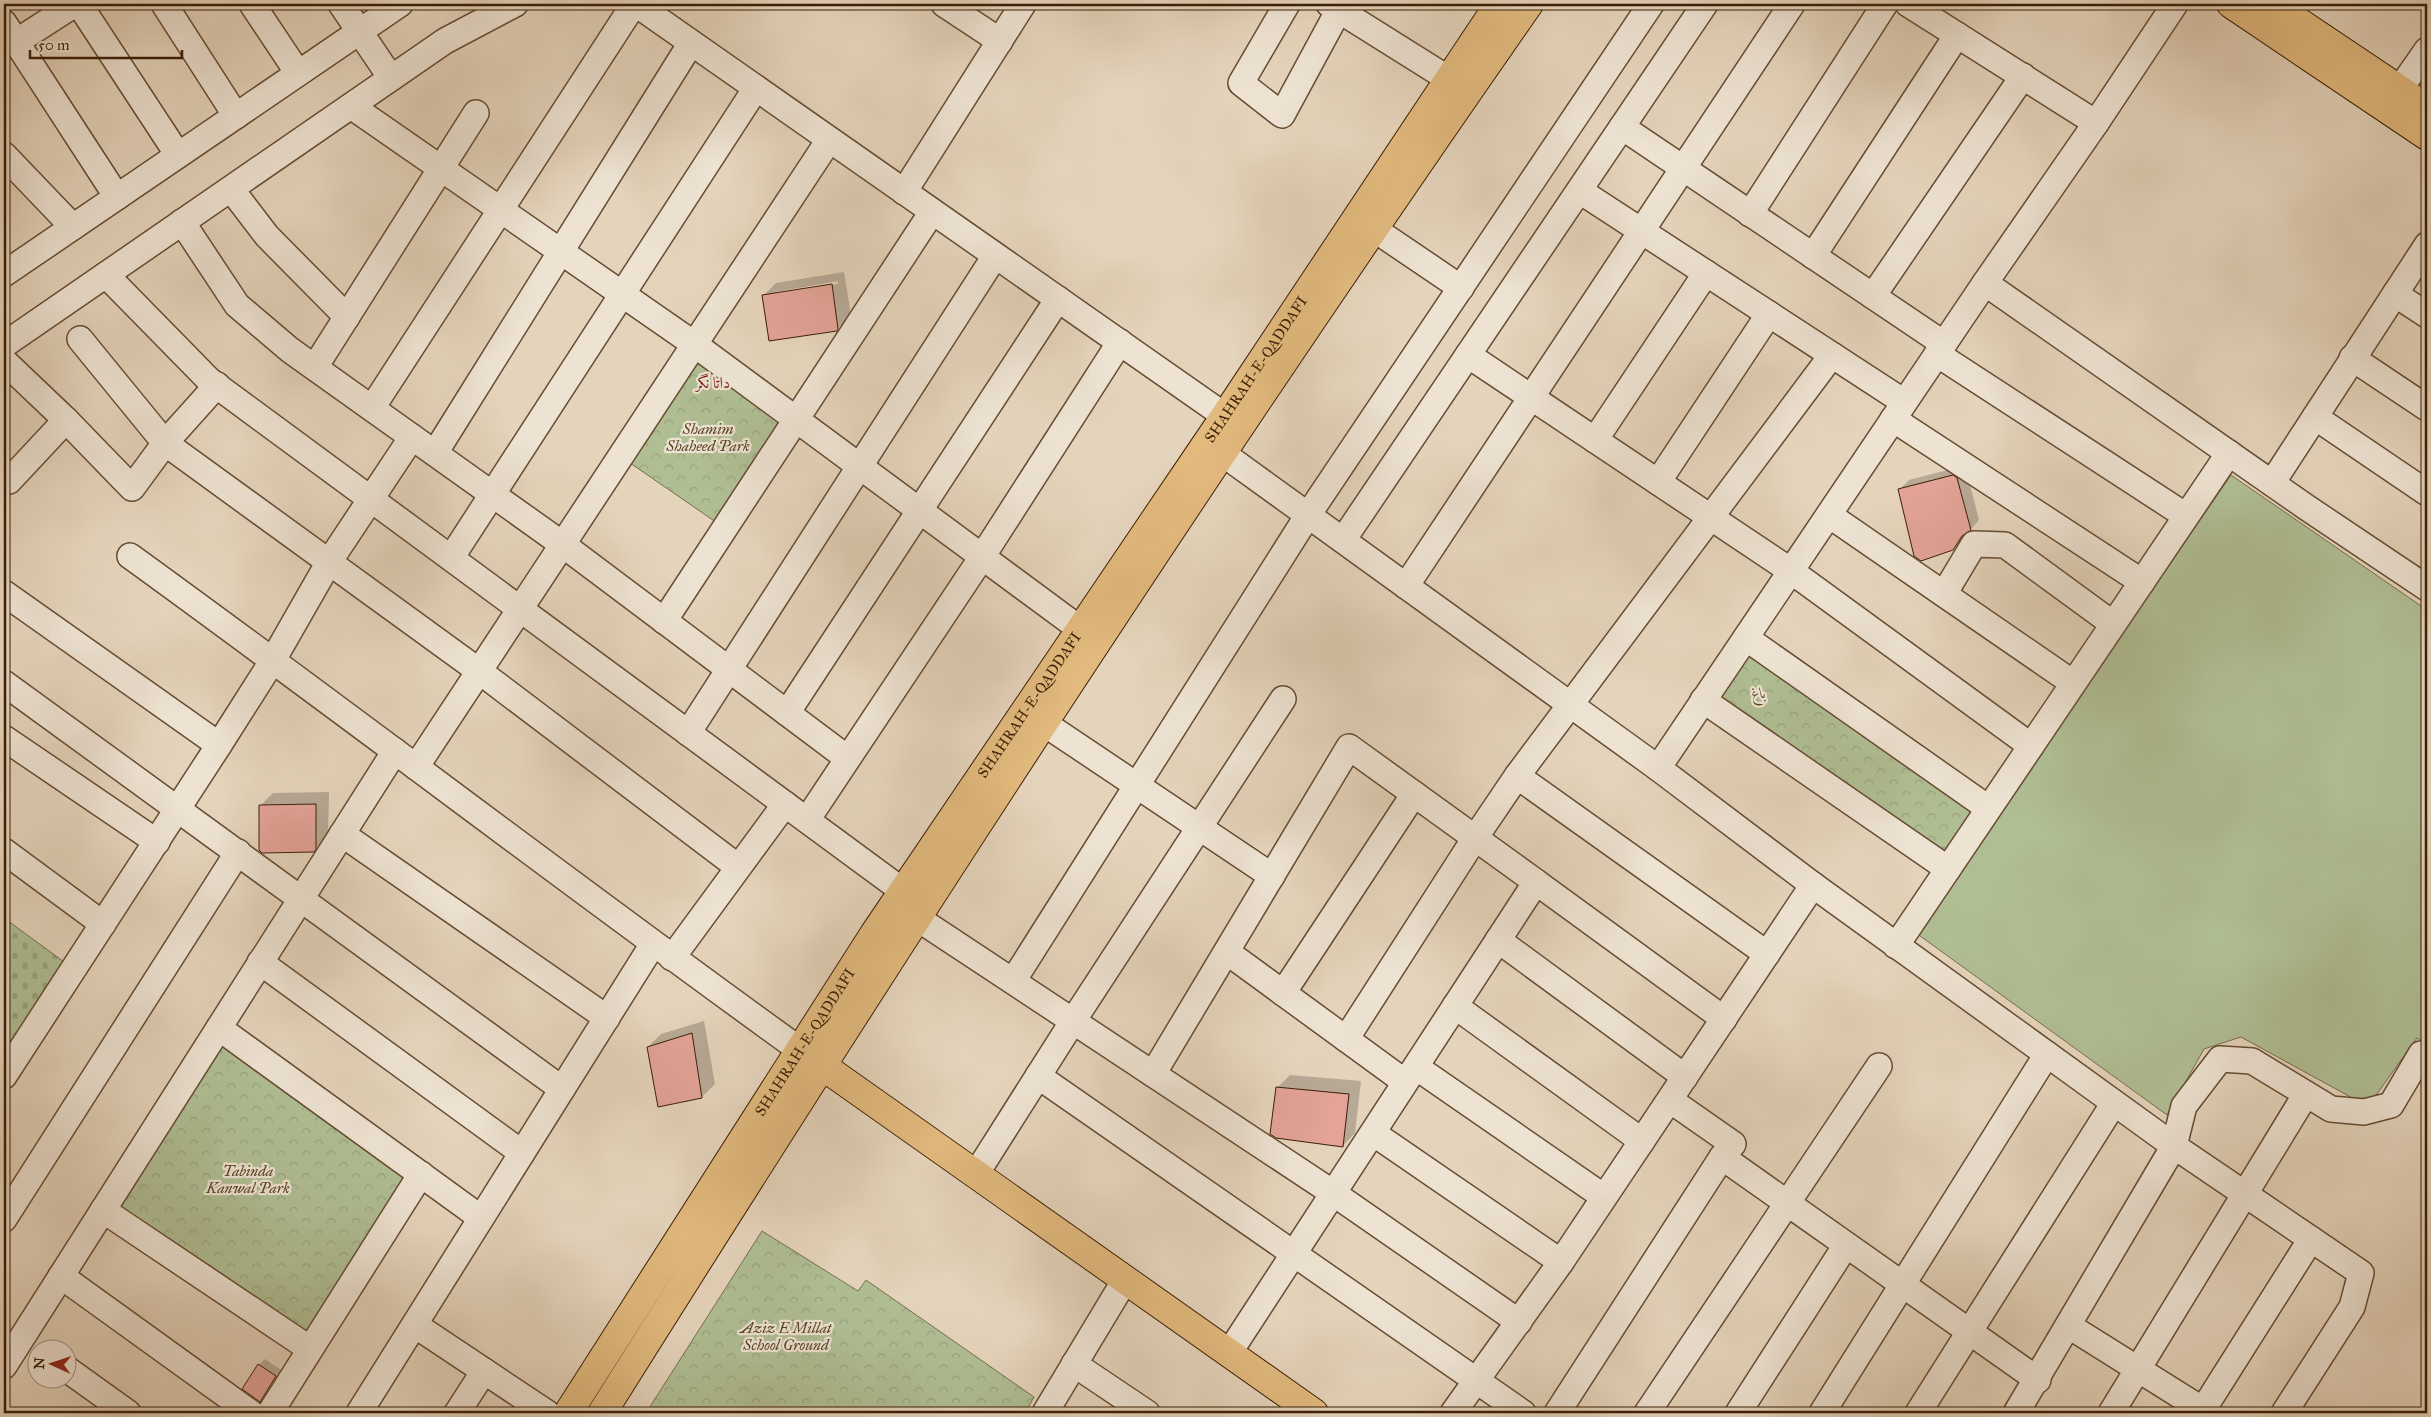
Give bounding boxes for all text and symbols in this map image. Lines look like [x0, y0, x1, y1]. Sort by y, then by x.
scale bar [30, 28, 182, 60]
text: 50 m [38, 36, 70, 54]
street label: SHAHRAH-E-QADDAFI [1201, 293, 1311, 446]
district label: داتا نگر [694, 373, 730, 393]
park label: Shamim Shaheed Park [665, 420, 750, 455]
street label: SHAHRAH-E-QADDAFI [974, 629, 1085, 781]
park label: باغ [1752, 684, 1766, 706]
street label: SHAHRAH-E-QADDAFI [751, 965, 859, 1119]
park label: Tabinda Kanwal Park [205, 1162, 290, 1197]
park label: Aziz E Millat School Ground [739, 1319, 833, 1354]
north arrow [28, 1340, 78, 1390]
text: N [31, 1357, 48, 1370]

